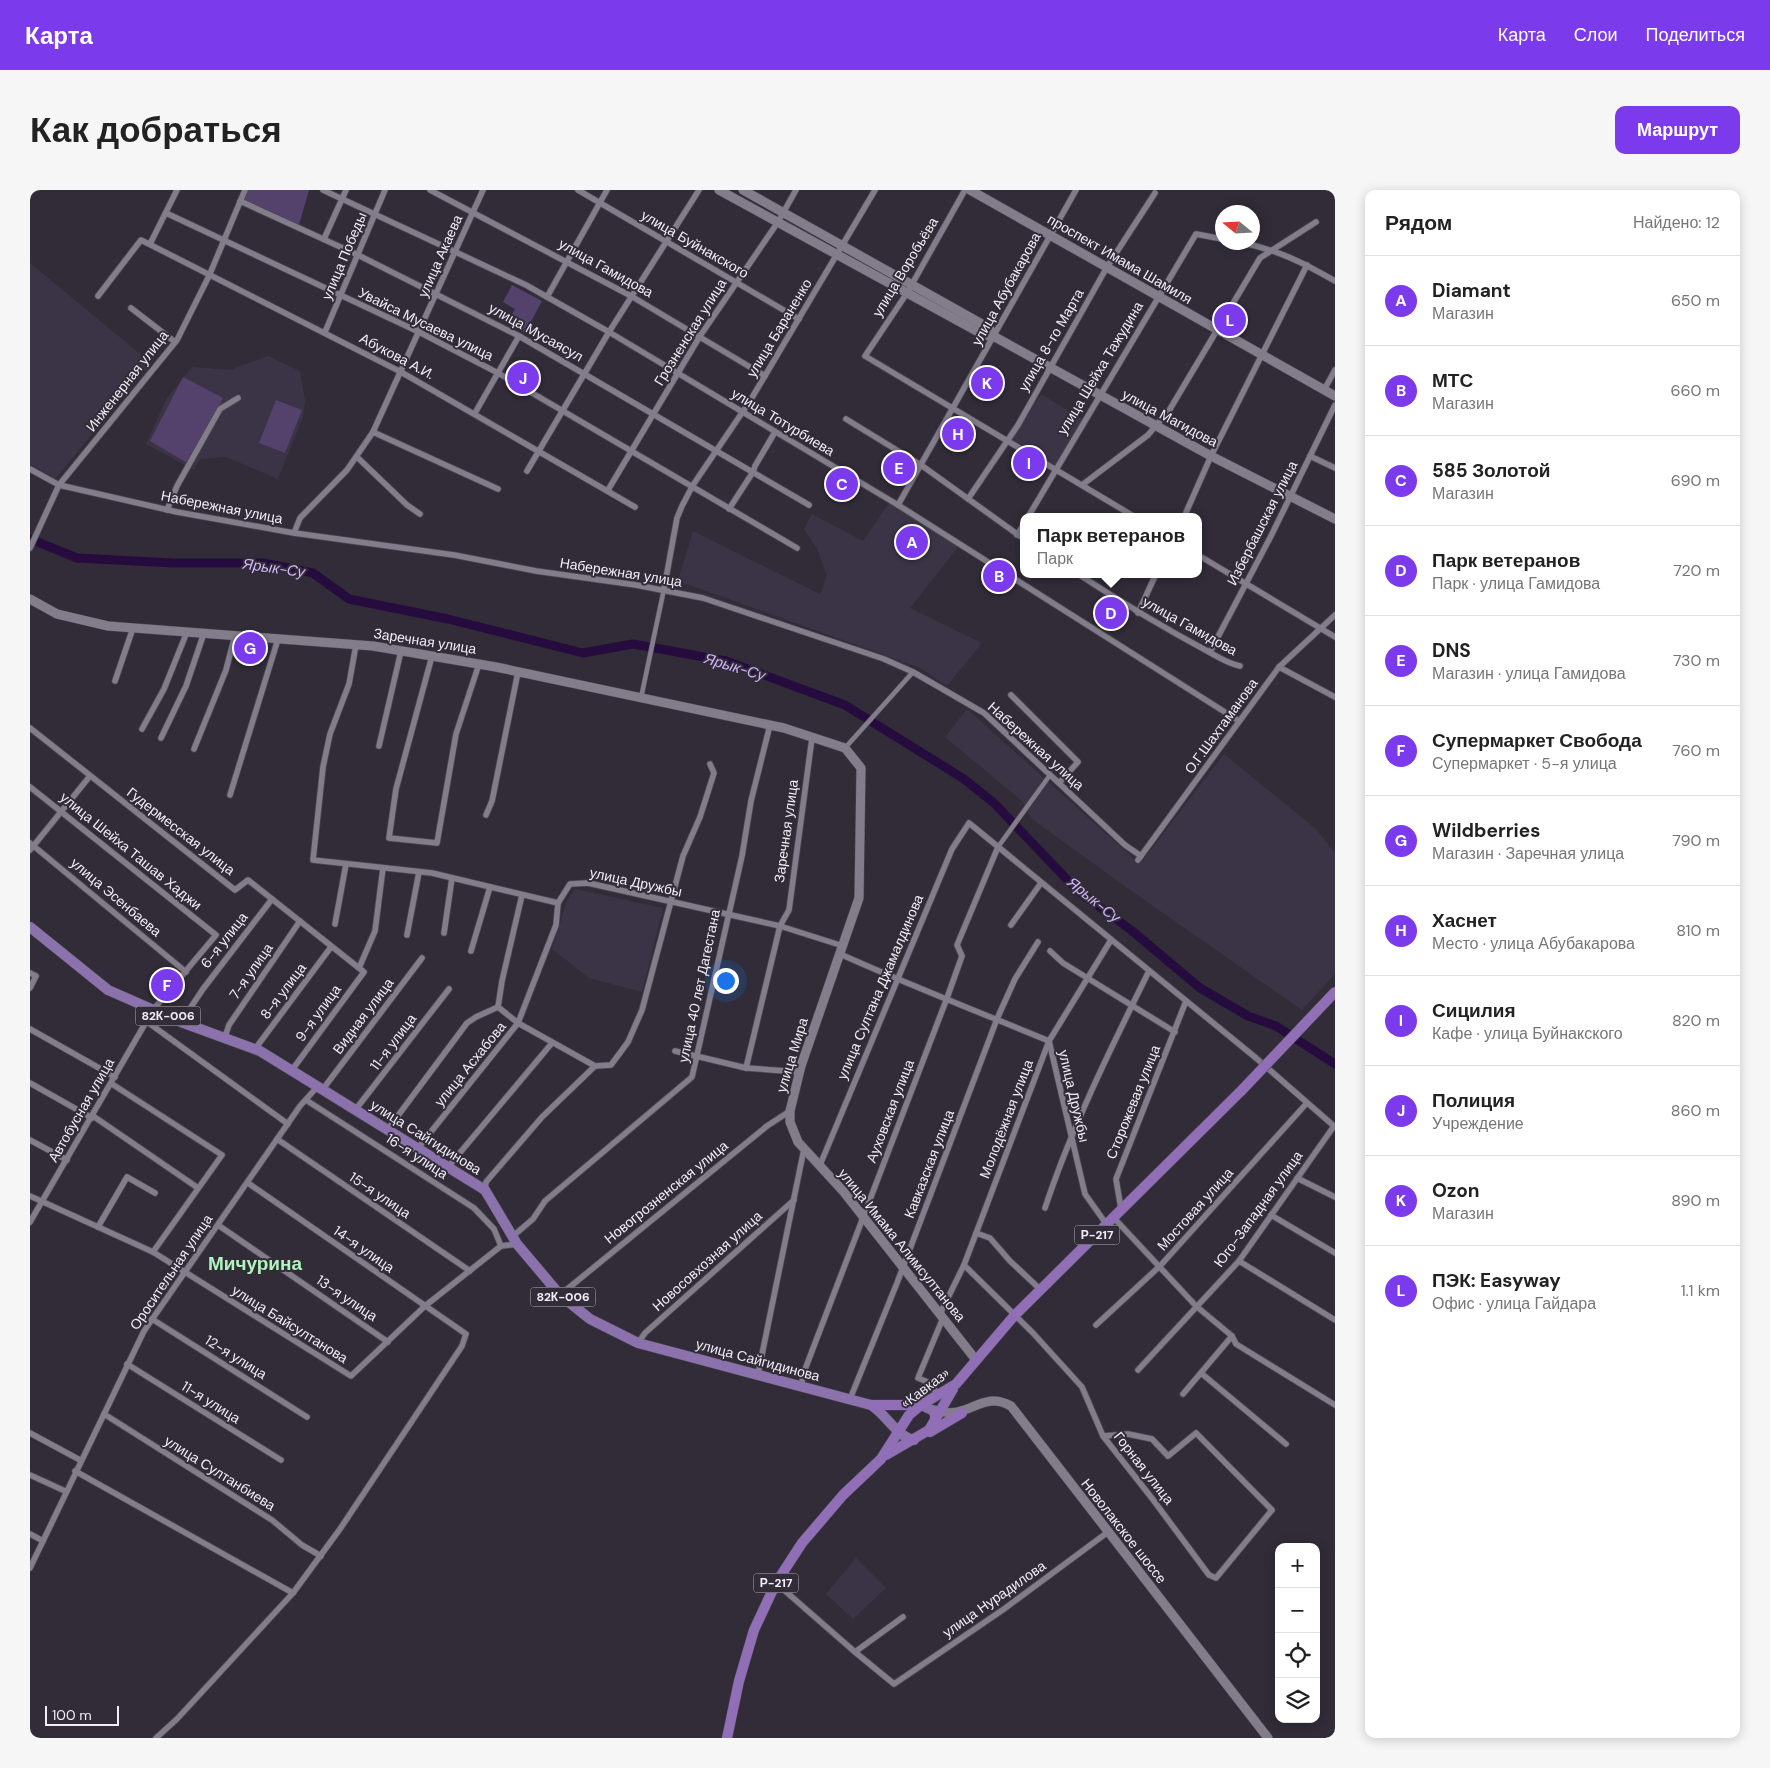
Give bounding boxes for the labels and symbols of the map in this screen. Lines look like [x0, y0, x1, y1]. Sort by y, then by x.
north arrow [1215, 205, 1260, 250]
street label: улица Буйнакского [638, 206, 752, 282]
street label: улица Победы [317, 209, 371, 303]
street label: проспект Имама Шамиля [1044, 210, 1196, 308]
street label: улица Акаева [414, 212, 466, 300]
street label: улица Воробьёва [868, 214, 942, 320]
street label: улица Абубакарова [967, 229, 1045, 349]
street label: улица Гамидова [556, 235, 657, 301]
street label: Грозненская улица [650, 275, 730, 389]
street label: улица Бараненко [742, 275, 816, 381]
street label: Увайса Мусаева улица [356, 283, 497, 365]
street label: улица 8-го Марта [1014, 285, 1088, 395]
street label: улица Шейха Тажудина [1053, 298, 1147, 438]
street label: улица Мусаясул [486, 299, 586, 365]
pin: L [1214, 301, 1246, 339]
street label: Инженерная улица [82, 327, 172, 435]
street label: Абукова А.И. [357, 329, 438, 383]
pin: J [507, 359, 539, 397]
pin: K [971, 364, 1003, 402]
street label: улица Тотурбиева [728, 384, 838, 460]
street label: улица Магидова [1119, 385, 1221, 451]
pin: H [942, 415, 974, 453]
pin: I [1013, 444, 1045, 482]
pin: E [883, 449, 915, 487]
street label: Избербашская улица [1223, 457, 1301, 588]
pin: C [826, 465, 858, 503]
street label: Набережная улица [160, 486, 285, 528]
pin: A [896, 523, 928, 561]
street label: Набережная улица [559, 553, 684, 591]
water label: Ярык-Су [241, 554, 308, 582]
pin: B [983, 557, 1015, 595]
street label: улица Гамидова [1140, 593, 1241, 659]
pin: D [1095, 594, 1127, 632]
street label: Заречная улица [372, 624, 478, 658]
pin: G [234, 629, 266, 667]
water label: Ярык-Су [701, 648, 769, 686]
street label: О.Г.Шахтаманова [1180, 675, 1262, 777]
street label: Набережная улица [984, 698, 1088, 794]
street label: Заречная улица [770, 778, 802, 884]
street label: Гудермесская улица [123, 783, 239, 879]
street label: улица Шейха Ташав Хаджи [56, 788, 206, 914]
street label: улица Эсенбаева [67, 854, 165, 940]
street label: улица Дружбы [588, 863, 684, 901]
water label: Ярык-Су [1063, 872, 1126, 928]
street label: улица Султана Джамалдинова [833, 892, 927, 1082]
street label: 6-я улица [197, 908, 252, 972]
street label: улица 40 лет Дагестана [674, 908, 724, 1064]
street label: 7-я улица [225, 939, 277, 1003]
street label: 8-я улица [256, 959, 310, 1023]
pin: F [151, 966, 183, 1004]
your location [713, 968, 739, 994]
street label: Видная улица [329, 974, 398, 1058]
street label: 9-я улица [291, 981, 345, 1045]
road number: 82К-006 [136, 1006, 200, 1026]
street label: 11-я улица [366, 1010, 420, 1074]
street label: улица Мира [772, 1015, 812, 1095]
street label: улица Асхабова [430, 1018, 510, 1110]
street label: Сторожевая улица [1102, 1042, 1164, 1162]
street label: улица Дружбы [1055, 1048, 1093, 1144]
street label: Автобусная улица [44, 1054, 118, 1165]
street label: Ауховская улица [862, 1057, 918, 1165]
street label: Молодёжная улица [975, 1057, 1037, 1181]
street label: улица Сайгидинова [367, 1096, 485, 1179]
street label: Кавказская улица [900, 1107, 958, 1221]
street label: 16-я улица [383, 1129, 452, 1183]
street label: Новогрозненская улица [600, 1136, 732, 1248]
street label: Юго-Западная улица [1210, 1147, 1306, 1271]
street label: Мостовая улица [1153, 1164, 1237, 1254]
street label: улица Имама Алимсултанова [835, 1165, 970, 1326]
street label: 15-я улица [346, 1168, 414, 1222]
street label: Новосовхозная улица [648, 1207, 766, 1315]
street label: Оросительная улица [126, 1211, 216, 1333]
street label: 14-я улица [330, 1221, 398, 1277]
road number: Р-217 [1074, 1226, 1120, 1244]
district label: Мичурина [208, 1251, 303, 1276]
street label: 13-я улица [313, 1271, 381, 1325]
street label: улица Байсултанова [229, 1281, 352, 1367]
road number: 82К-006 [530, 1288, 596, 1306]
street label: 12-я улица [202, 1331, 271, 1383]
street label: улица Сайгидинова [694, 1335, 822, 1385]
street label: «Кавказ» [897, 1364, 953, 1412]
street label: 11-я улица [178, 1377, 244, 1427]
street label: Горная улица [1110, 1428, 1178, 1508]
street label: улица Султанбиева [161, 1432, 279, 1515]
street label: Новолакское шоссе [1077, 1475, 1171, 1587]
street label: улица Нурадилова [939, 1557, 1049, 1641]
road number: Р-217 [754, 1574, 798, 1592]
scale bar [45, 1703, 119, 1726]

